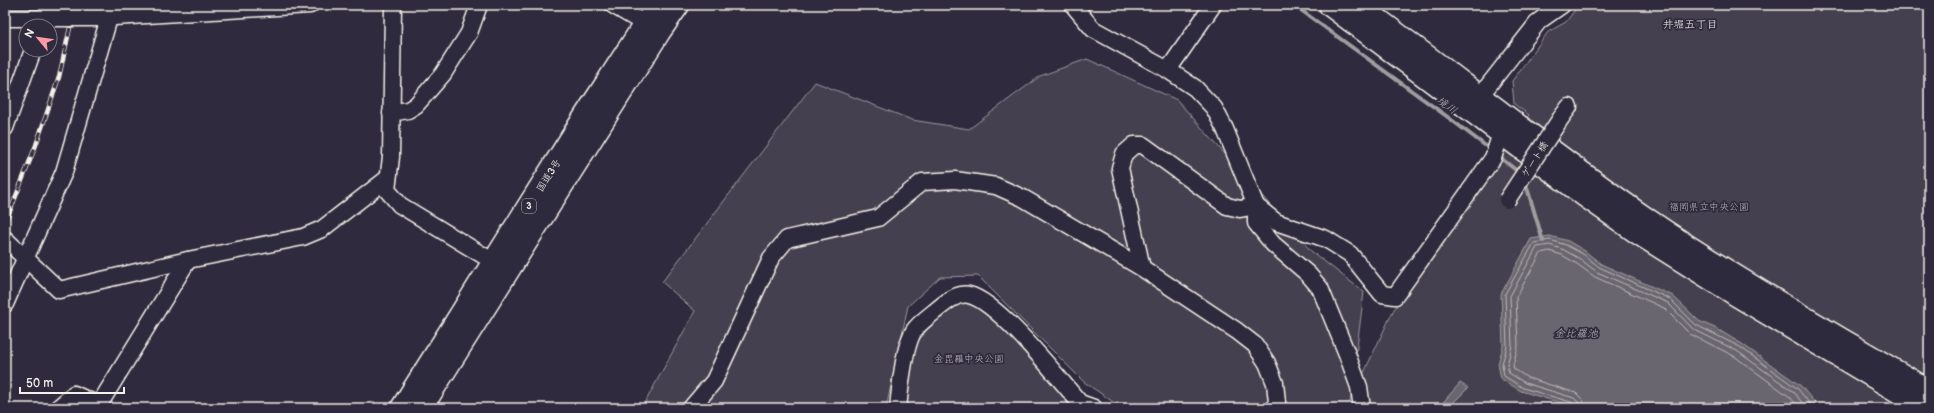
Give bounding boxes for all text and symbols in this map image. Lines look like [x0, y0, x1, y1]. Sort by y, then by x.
north arrow [18, 18, 58, 58]
district label: 井堀五丁目 [1663, 18, 1718, 31]
text: N [22, 27, 37, 40]
water label: 境川 [1434, 94, 1459, 117]
street label: ゲート橋 [1519, 140, 1551, 180]
street label: 国道3号 [534, 157, 564, 194]
road number: 3 [522, 199, 536, 213]
park label: 福岡県立中央公園 [1669, 201, 1749, 213]
water label: 金比羅池 [1554, 327, 1599, 340]
park label: 金毘羅中央公園 [934, 353, 1004, 365]
scale bar [20, 369, 124, 395]
text: 50 m [26, 376, 53, 391]

